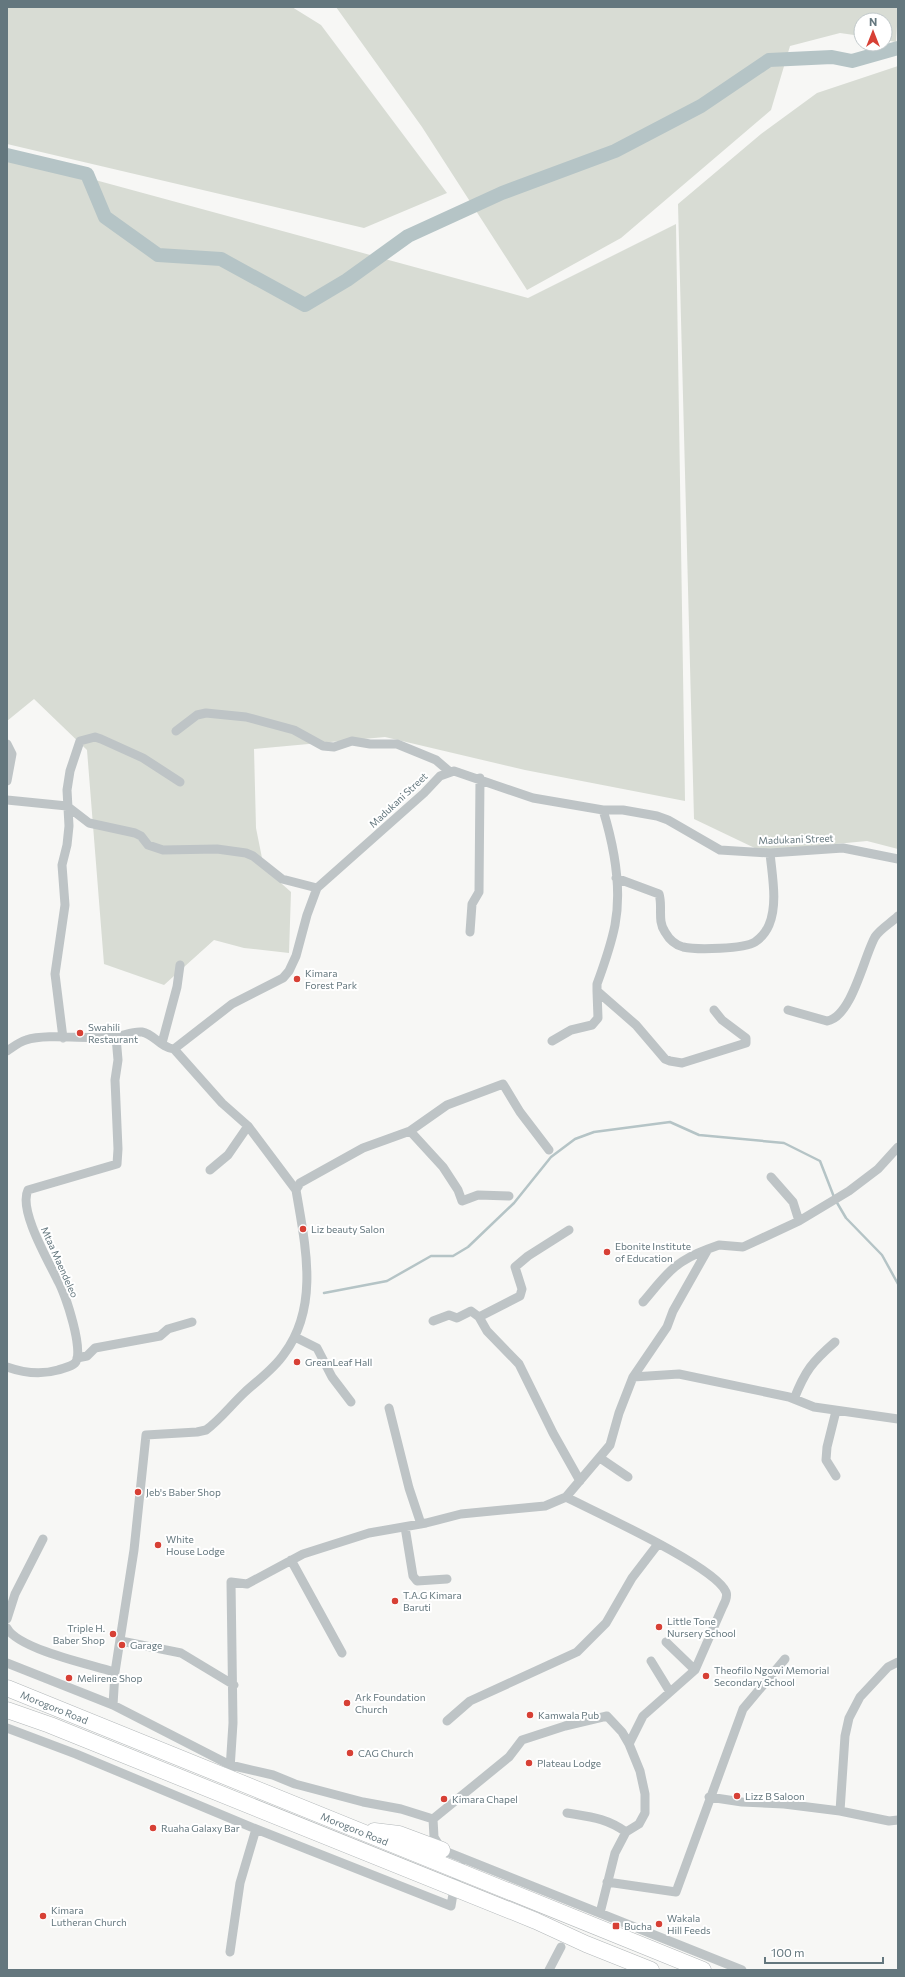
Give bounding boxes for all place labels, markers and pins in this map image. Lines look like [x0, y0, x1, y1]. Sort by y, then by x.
place label: Kimara Forest Park [305, 967, 358, 991]
marker: Kimara Forest Park [292, 974, 302, 984]
place label: Swahili Restaurant [88, 1021, 138, 1045]
marker: Swahili Restaurant [75, 1028, 85, 1038]
place label: Liz beauty Salon [311, 1223, 385, 1235]
marker: Liz beauty Salon [298, 1224, 308, 1234]
place label: Ebonite Institute of Education [615, 1240, 691, 1264]
marker: Ebonite Institute of Education [602, 1247, 612, 1257]
place label: GreanLeaf Hall [305, 1356, 372, 1368]
marker: GreanLeaf Hall [292, 1357, 302, 1367]
place label: Jeb's Baber Shop [146, 1486, 221, 1498]
marker: Jeb's Baber Shop [133, 1487, 143, 1497]
place label: White House Lodge [166, 1533, 225, 1557]
marker: White House Lodge [153, 1540, 163, 1550]
place label: T.A.G Kimara Baruti [403, 1589, 462, 1613]
marker: T.A.G Kimara Baruti [390, 1596, 400, 1606]
place label: Little Tone Nursery School [667, 1615, 736, 1639]
place label: Triple H. Baber Shop [53, 1622, 105, 1646]
marker: Little Tone Nursery School [654, 1622, 664, 1632]
marker: Triple H. Baber Shop [108, 1629, 118, 1639]
place label: Garage [130, 1639, 162, 1651]
marker: Garage [117, 1640, 127, 1650]
place label: Theofilo Ngowi Memorial Secondary School [714, 1664, 829, 1688]
marker: Theofilo Ngowi Memorial Secondary School [701, 1671, 711, 1681]
place label: Melirene Shop [77, 1672, 143, 1684]
marker: Melirene Shop [64, 1673, 74, 1683]
place label: Ark Foundation Church [355, 1691, 425, 1715]
marker: Ark Foundation Church [342, 1698, 352, 1708]
place label: Kamwala Pub [538, 1709, 599, 1721]
marker: Kamwala Pub [525, 1710, 535, 1720]
place label: CAG Church [358, 1747, 413, 1759]
marker: CAG Church [345, 1748, 355, 1758]
place label: Plateau Lodge [537, 1757, 601, 1769]
marker: Plateau Lodge [524, 1758, 534, 1768]
place label: Lizz B Saloon [745, 1790, 805, 1802]
marker: Lizz B Saloon [732, 1791, 742, 1801]
place label: Kimara Chapel [452, 1793, 518, 1805]
marker: Kimara Chapel [439, 1794, 449, 1804]
place label: Ruaha Galaxy Bar [161, 1822, 240, 1834]
marker: Ruaha Galaxy Bar [148, 1823, 158, 1833]
place label: Kimara Lutheran Church [51, 1904, 127, 1928]
marker: Kimara Lutheran Church [38, 1911, 48, 1921]
place label: Wakala Hill Feeds [667, 1912, 711, 1936]
marker: Wakala Hill Feeds [654, 1919, 664, 1929]
place label: Bucha [624, 1920, 652, 1932]
marker: Bucha [611, 1921, 621, 1931]

